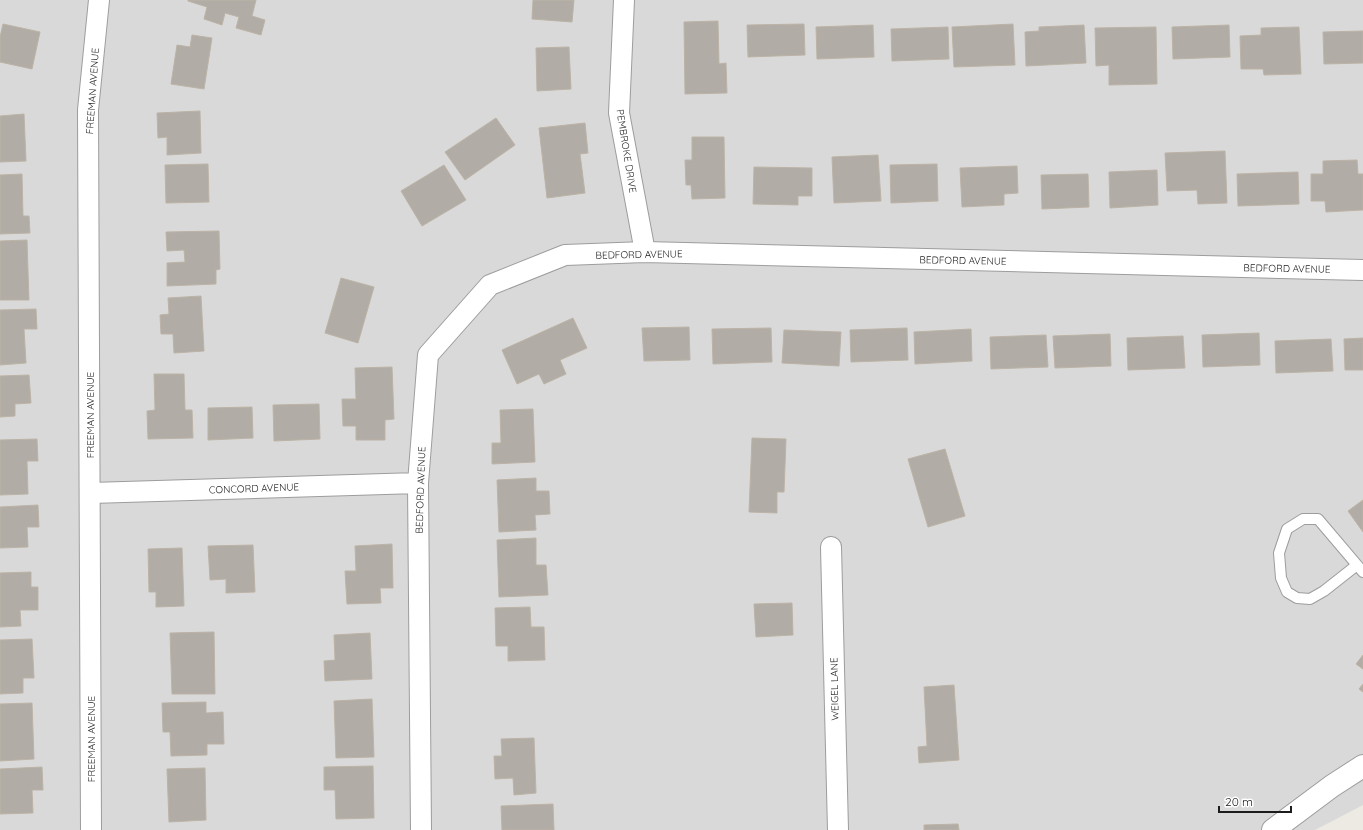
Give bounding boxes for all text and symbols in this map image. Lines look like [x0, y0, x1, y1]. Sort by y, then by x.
street label: FREEMAN AVENUE [83, 47, 102, 135]
street label: PEMBROKE DRIVE [613, 108, 640, 194]
street label: BEDFORD AVENUE [595, 247, 683, 262]
street label: BEDFORD AVENUE [919, 253, 1007, 268]
street label: BEDFORD AVENUE [1243, 261, 1331, 276]
street label: FREEMAN AVENUE [84, 371, 97, 458]
street label: BEDFORD AVENUE [412, 446, 429, 534]
street label: CONCORD AVENUE [209, 480, 300, 497]
street label: WEIGEL LANE [827, 657, 842, 721]
street label: FREEMAN AVENUE [85, 695, 98, 782]
scale bar [1219, 788, 1291, 814]
text: 20 m [1225, 794, 1253, 809]

